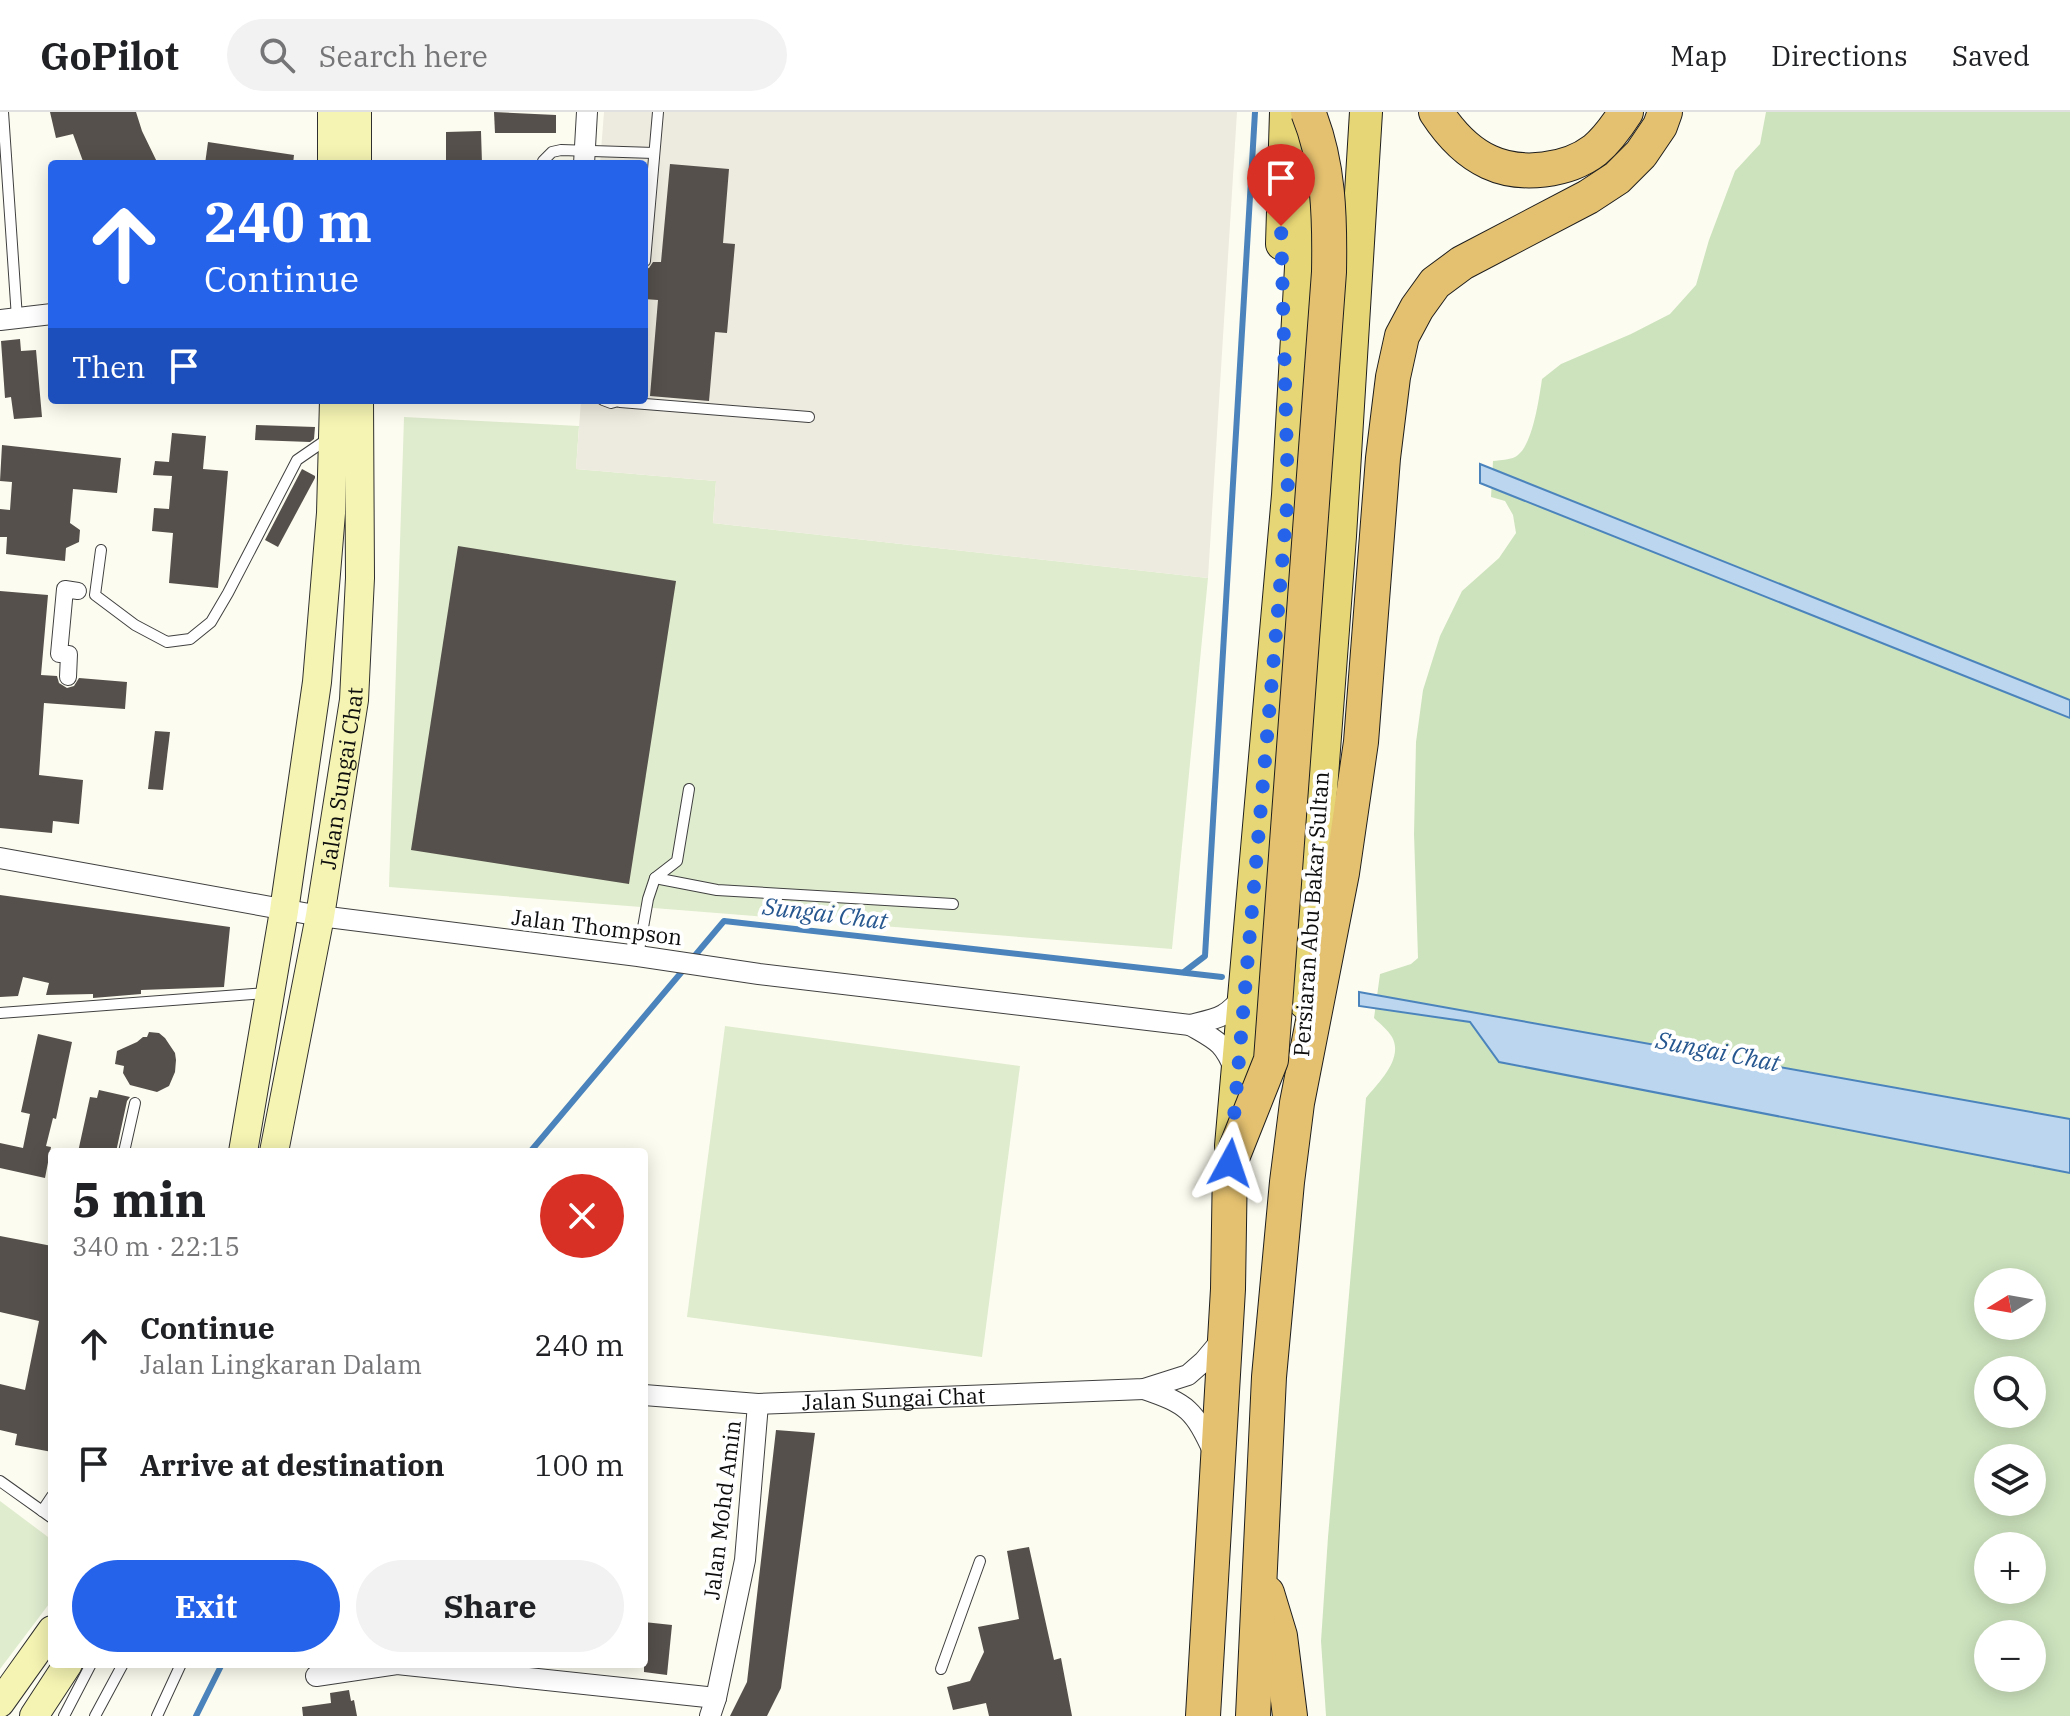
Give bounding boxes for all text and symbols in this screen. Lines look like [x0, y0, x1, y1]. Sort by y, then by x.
search box [227, 19, 787, 91]
text: GoPilot [40, 31, 179, 80]
icon: search [255, 33, 299, 77]
text: Search here [319, 36, 488, 75]
text: Map [1670, 37, 1727, 74]
text: Directions [1771, 37, 1908, 74]
text: Saved [1952, 37, 2030, 74]
pin [1247, 144, 1315, 226]
icon: arrive [1259, 156, 1303, 200]
text: 240 m [204, 185, 372, 257]
icon: ahead [72, 192, 176, 296]
text: Continue [204, 255, 359, 302]
icon: arrive [162, 344, 206, 388]
text: Then [72, 347, 146, 386]
street label: Jalan Sungai Chat [313, 686, 369, 871]
street label: Persiaran Abu Bakar Sultan [1286, 770, 1335, 1058]
water label: Sungai Chat [760, 889, 891, 937]
street label: Jalan Thompson [510, 902, 684, 951]
water label: Sungai Chat [1653, 1023, 1784, 1079]
position arrow [1188, 1121, 1272, 1205]
text: 5 min [72, 1168, 206, 1230]
button: close [540, 1174, 624, 1258]
text: 340 m · 22:15 [72, 1229, 240, 1263]
north arrow [1974, 1268, 2046, 1340]
map controls [1974, 1268, 2046, 1692]
text: Continue [140, 1308, 275, 1347]
icon: ahead [72, 1322, 116, 1366]
text: 240 m [534, 1325, 624, 1364]
text: Jalan Lingkaran Dalam [140, 1347, 422, 1381]
button: search [1974, 1356, 2046, 1428]
street label: Jalan Sungai Chat [801, 1380, 986, 1416]
street label: Jalan Mohd Amin [696, 1419, 747, 1601]
icon: arrive [72, 1442, 116, 1486]
button: layers [1974, 1444, 2046, 1516]
text: Arrive at destination [140, 1445, 445, 1484]
text: 100 m [534, 1445, 624, 1484]
button: + [1974, 1532, 2046, 1604]
button: Exit [72, 1560, 340, 1652]
button: Share [356, 1560, 624, 1652]
button: − [1974, 1620, 2046, 1692]

